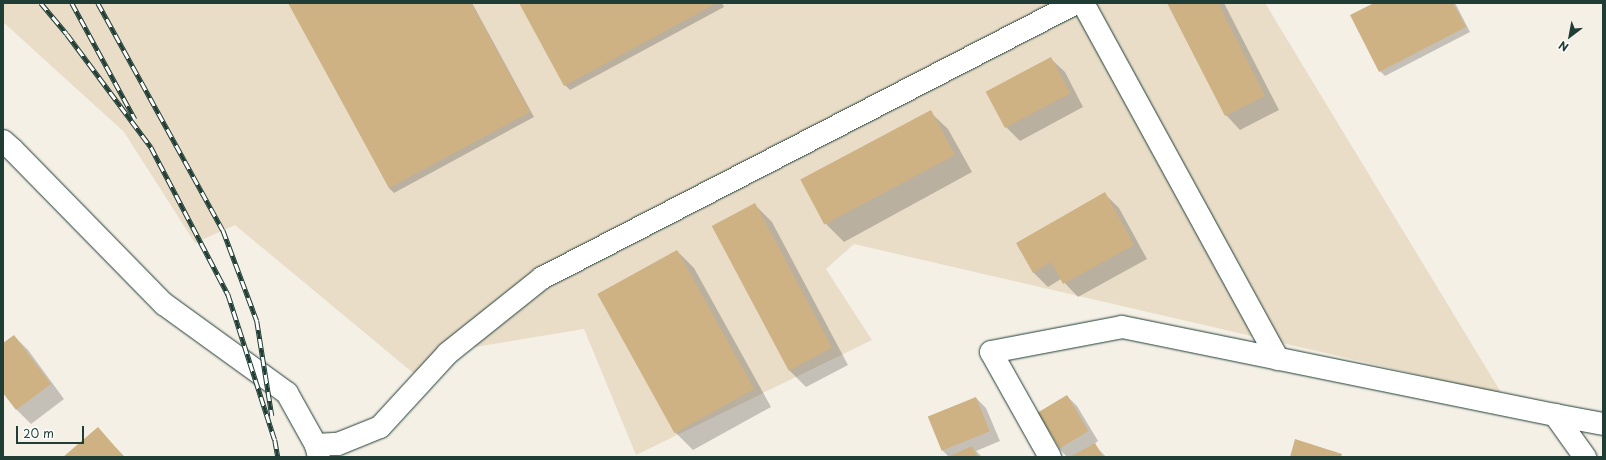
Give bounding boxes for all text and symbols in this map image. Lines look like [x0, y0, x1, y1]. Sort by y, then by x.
north arrow [1550, 16, 1590, 56]
text: N [1555, 37, 1572, 56]
scale bar [18, 418, 86, 444]
text: 20 m [23, 424, 54, 442]

